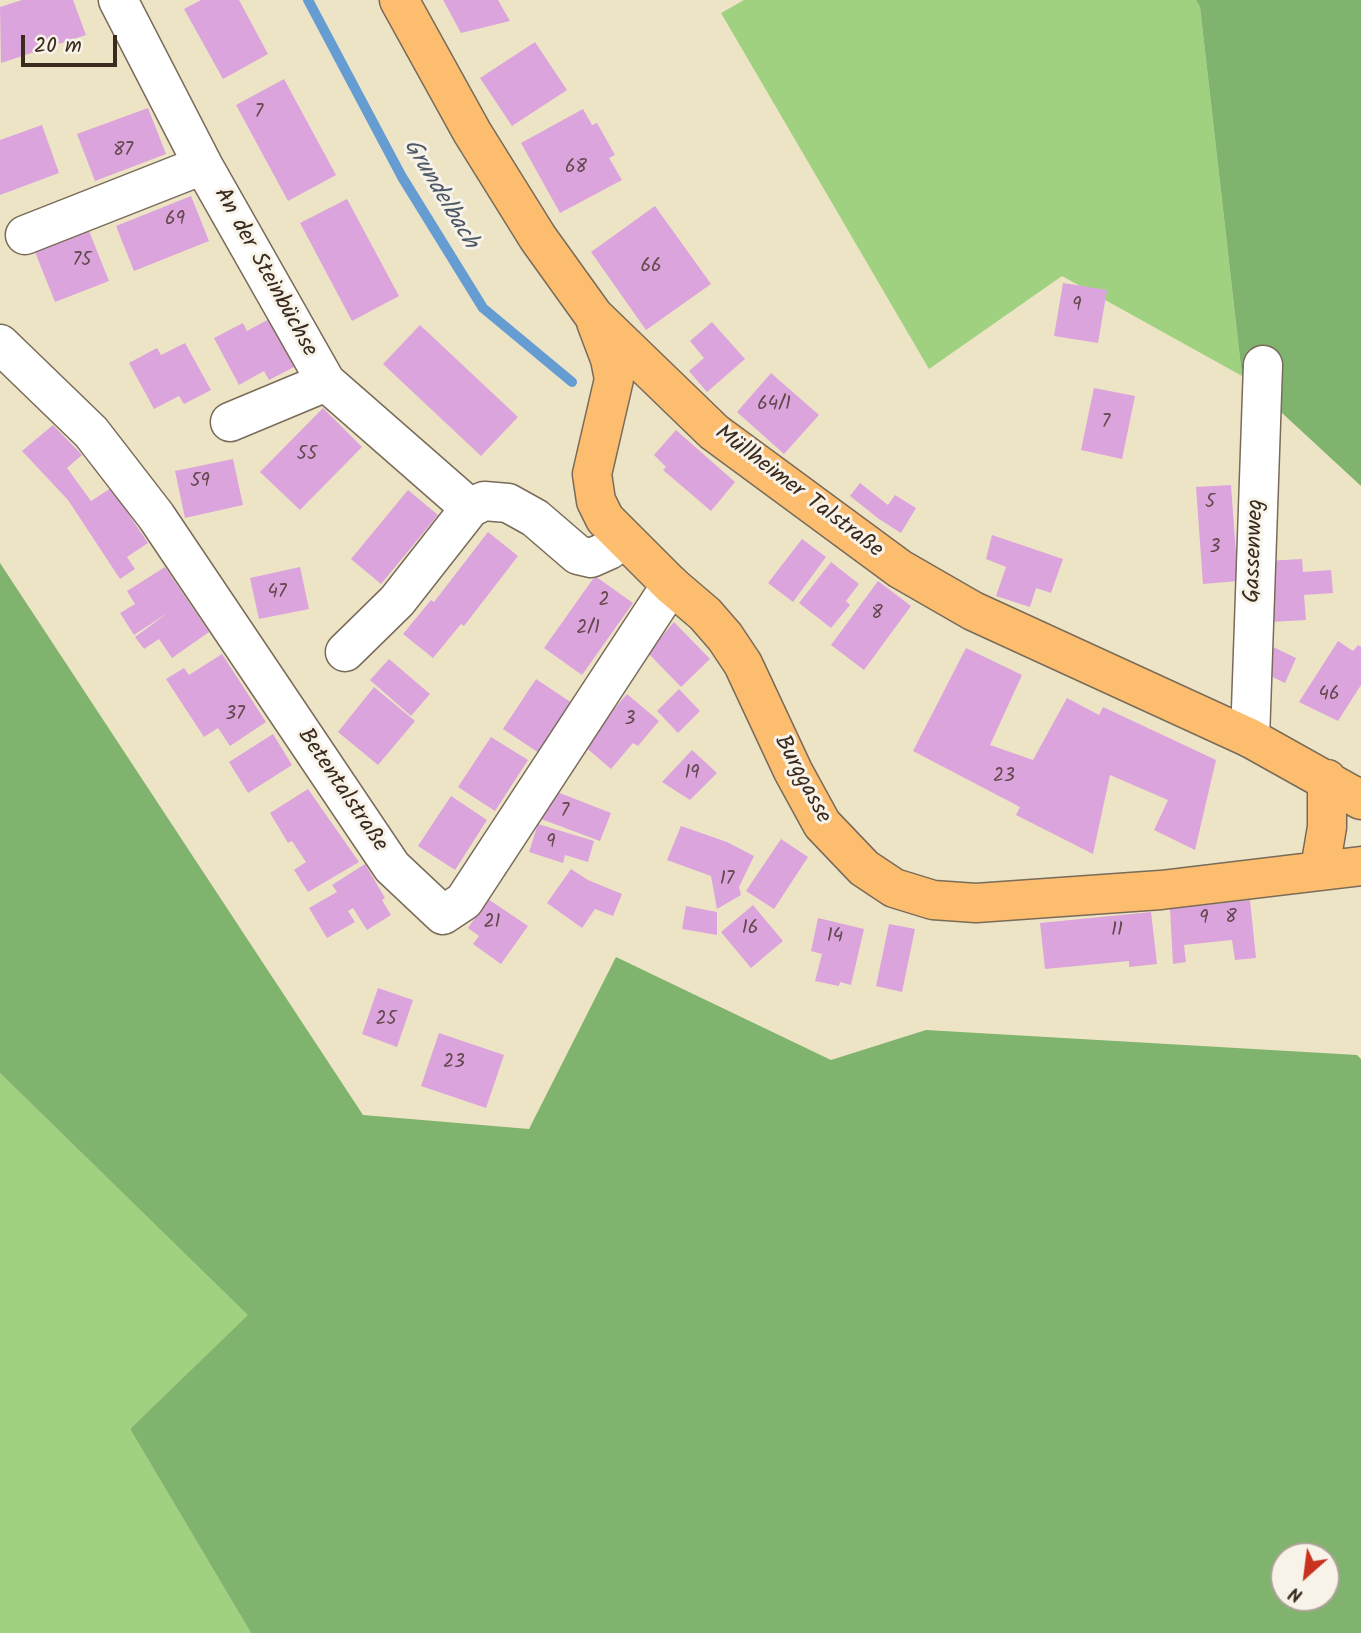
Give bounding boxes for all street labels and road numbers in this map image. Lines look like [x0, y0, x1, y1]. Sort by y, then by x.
street label: An der Steinbüchse [206, 184, 322, 362]
street label: Müllheimer Talstraße [708, 421, 888, 565]
street label: Gassenweg [1240, 499, 1272, 603]
street label: Betentalstraße [290, 724, 392, 858]
street label: Burggasse [766, 731, 836, 829]

